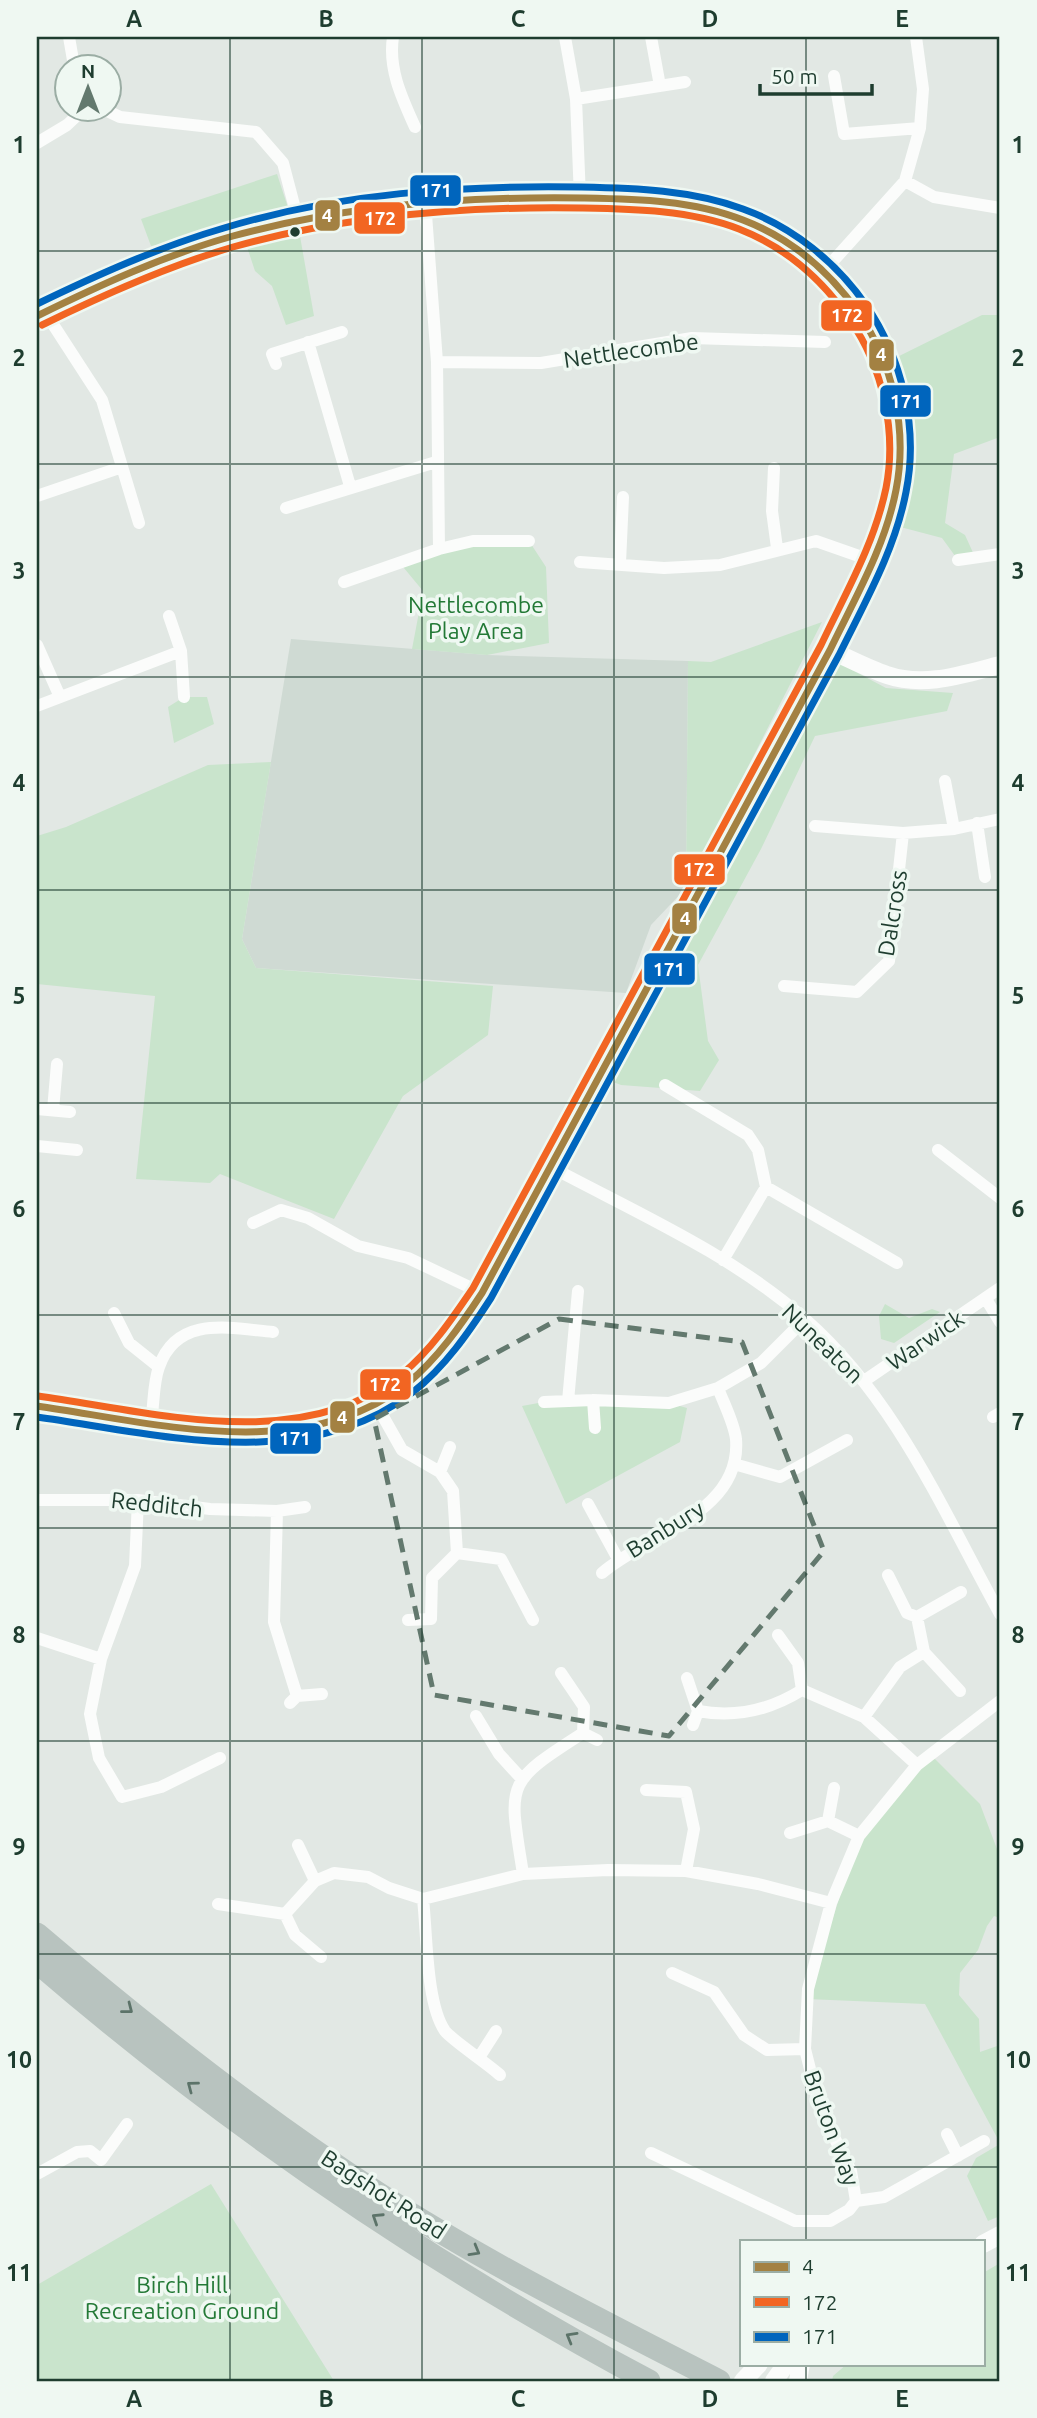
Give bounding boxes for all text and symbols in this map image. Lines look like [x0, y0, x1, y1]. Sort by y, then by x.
text: A [126, 6, 142, 31]
text: B [318, 6, 334, 31]
text: C [511, 6, 526, 31]
text: D [702, 6, 718, 31]
text: E [895, 6, 909, 31]
north arrow [52, 52, 122, 122]
scale bar [760, 52, 872, 96]
text: N [81, 60, 95, 82]
text: 50 m [771, 64, 818, 88]
text: 1 [13, 132, 25, 157]
text: 1 [1012, 132, 1024, 157]
line badge: 171 [409, 174, 462, 207]
text: 171 [420, 179, 452, 201]
line badge: 4 [314, 199, 341, 232]
line badge: 172 [353, 201, 406, 235]
text: 4 [322, 204, 333, 226]
text: 172 [364, 207, 396, 229]
unlabelled marker [288, 225, 302, 239]
line badge: 172 [820, 299, 873, 332]
text: 172 [831, 304, 863, 326]
street label: Nettlecombe [562, 328, 700, 372]
line badge: 4 [868, 338, 895, 372]
text: 4 [876, 343, 887, 365]
text: 2 [13, 345, 25, 370]
text: 2 [1012, 345, 1024, 370]
line badge: 171 [879, 384, 932, 418]
text: 171 [890, 390, 922, 412]
text: 3 [13, 558, 25, 583]
text: 3 [1012, 558, 1024, 583]
park label: Nettlecombe Play Area [408, 592, 544, 643]
text: 4 [13, 770, 26, 795]
text: 4 [1012, 770, 1025, 795]
line badge: 172 [673, 853, 726, 886]
text: 172 [683, 858, 715, 880]
street label: Dalcross [873, 868, 911, 958]
line badge: 4 [671, 902, 698, 935]
text: 4 [680, 907, 691, 929]
line badge: 171 [643, 952, 696, 986]
text: 171 [653, 958, 685, 980]
text: 5 [13, 983, 25, 1008]
text: 5 [1012, 983, 1024, 1008]
text: 6 [13, 1196, 26, 1221]
text: 6 [1012, 1196, 1025, 1221]
street label: Nuneaton [777, 1298, 869, 1388]
street label: Warwick [882, 1305, 969, 1375]
line badge: 172 [359, 1368, 412, 1401]
text: 172 [369, 1373, 401, 1395]
line badge: 4 [329, 1400, 356, 1434]
text: 4 [337, 1406, 348, 1428]
text: 7 [13, 1409, 25, 1434]
text: 7 [1012, 1409, 1024, 1434]
line badge: 171 [269, 1422, 322, 1455]
text: 171 [279, 1427, 311, 1449]
street label: Redditch [110, 1487, 204, 1521]
street label: Banbury [622, 1495, 708, 1563]
text: 8 [13, 1622, 25, 1647]
text: 8 [1012, 1622, 1024, 1647]
text: 9 [13, 1834, 25, 1859]
text: 9 [1012, 1834, 1024, 1859]
one-way arrow [120, 2000, 133, 2013]
text: 10 [6, 2047, 32, 2072]
text: 10 [1005, 2047, 1031, 2072]
street label: Bruton Way [800, 2067, 864, 2189]
one-way arrow [187, 2082, 199, 2095]
street label: Bagshot Road [317, 2144, 451, 2244]
one-way arrow [372, 2213, 385, 2226]
legend [740, 2240, 984, 2366]
one-way arrow [467, 2243, 480, 2256]
text: 4 [802, 2254, 814, 2278]
text: 11 [6, 2260, 32, 2285]
text: 11 [1005, 2260, 1031, 2285]
park label: Birch Hill Recreation Ground [85, 2272, 279, 2323]
text: 172 [802, 2290, 838, 2314]
text: 171 [802, 2324, 838, 2348]
one-way arrow [566, 2332, 578, 2345]
text: A [126, 2386, 142, 2411]
text: B [318, 2386, 334, 2411]
text: C [511, 2386, 526, 2411]
text: D [702, 2386, 718, 2411]
text: E [895, 2386, 909, 2411]

